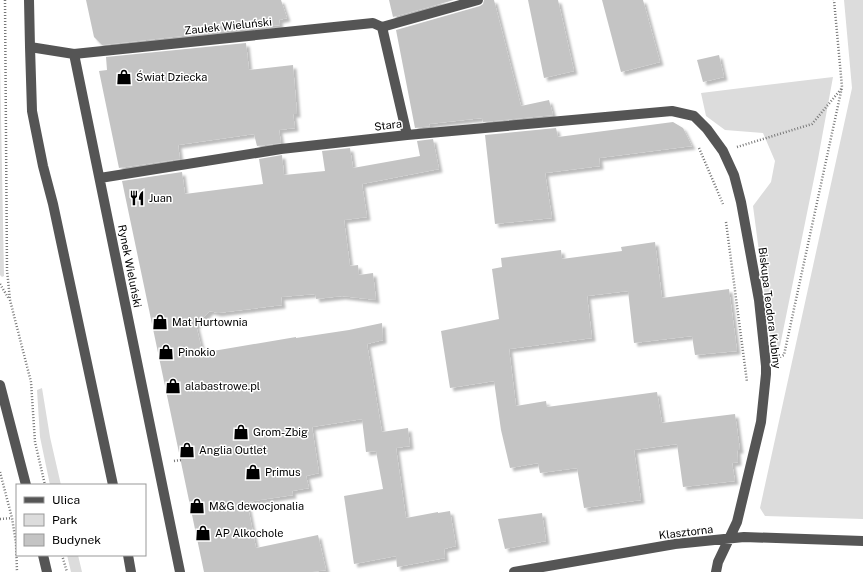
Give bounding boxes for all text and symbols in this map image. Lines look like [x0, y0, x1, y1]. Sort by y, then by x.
street label: Zaułek Wieluński [184, 15, 272, 37]
shop icon: Świat Dziecka [115, 68, 133, 86]
place label: Świat Dziecka [136, 70, 207, 83]
street label: Stara [374, 117, 402, 133]
restaurant icon: Juan [128, 189, 146, 207]
place label: Juan [149, 192, 172, 204]
street label: Rynek Wieluński [116, 223, 144, 309]
street label: Biskupa Teodora Kubiny [757, 247, 783, 370]
shop icon: Mat Hurtownia [151, 313, 169, 331]
place label: Mat Hurtownia [172, 316, 248, 328]
shop icon: Pinokio [157, 343, 175, 361]
place label: Pinokio [178, 346, 215, 358]
shop icon: alabastrowe.pl [164, 377, 182, 395]
place label: alabastrowe.pl [185, 380, 260, 392]
shop icon: Grom-Zbig [232, 423, 250, 441]
place label: Grom-Zbig [253, 426, 308, 438]
shop icon: Anglia Outlet [178, 441, 196, 459]
place label: Anglia Outlet [199, 444, 267, 456]
shop icon: Primus [244, 463, 262, 481]
place label: Primus [265, 466, 301, 478]
legend [16, 484, 146, 556]
text: Ulica [52, 493, 80, 507]
shop icon: M&G dewocjonalia [188, 497, 206, 515]
place label: M&G dewocjonalia [209, 500, 304, 512]
text: Park [52, 513, 78, 527]
street label: Klasztorna [658, 523, 714, 541]
shop icon: AP Alkochole [194, 524, 212, 542]
place label: AP Alkochole [215, 527, 283, 539]
text: Budynek [52, 533, 101, 547]

